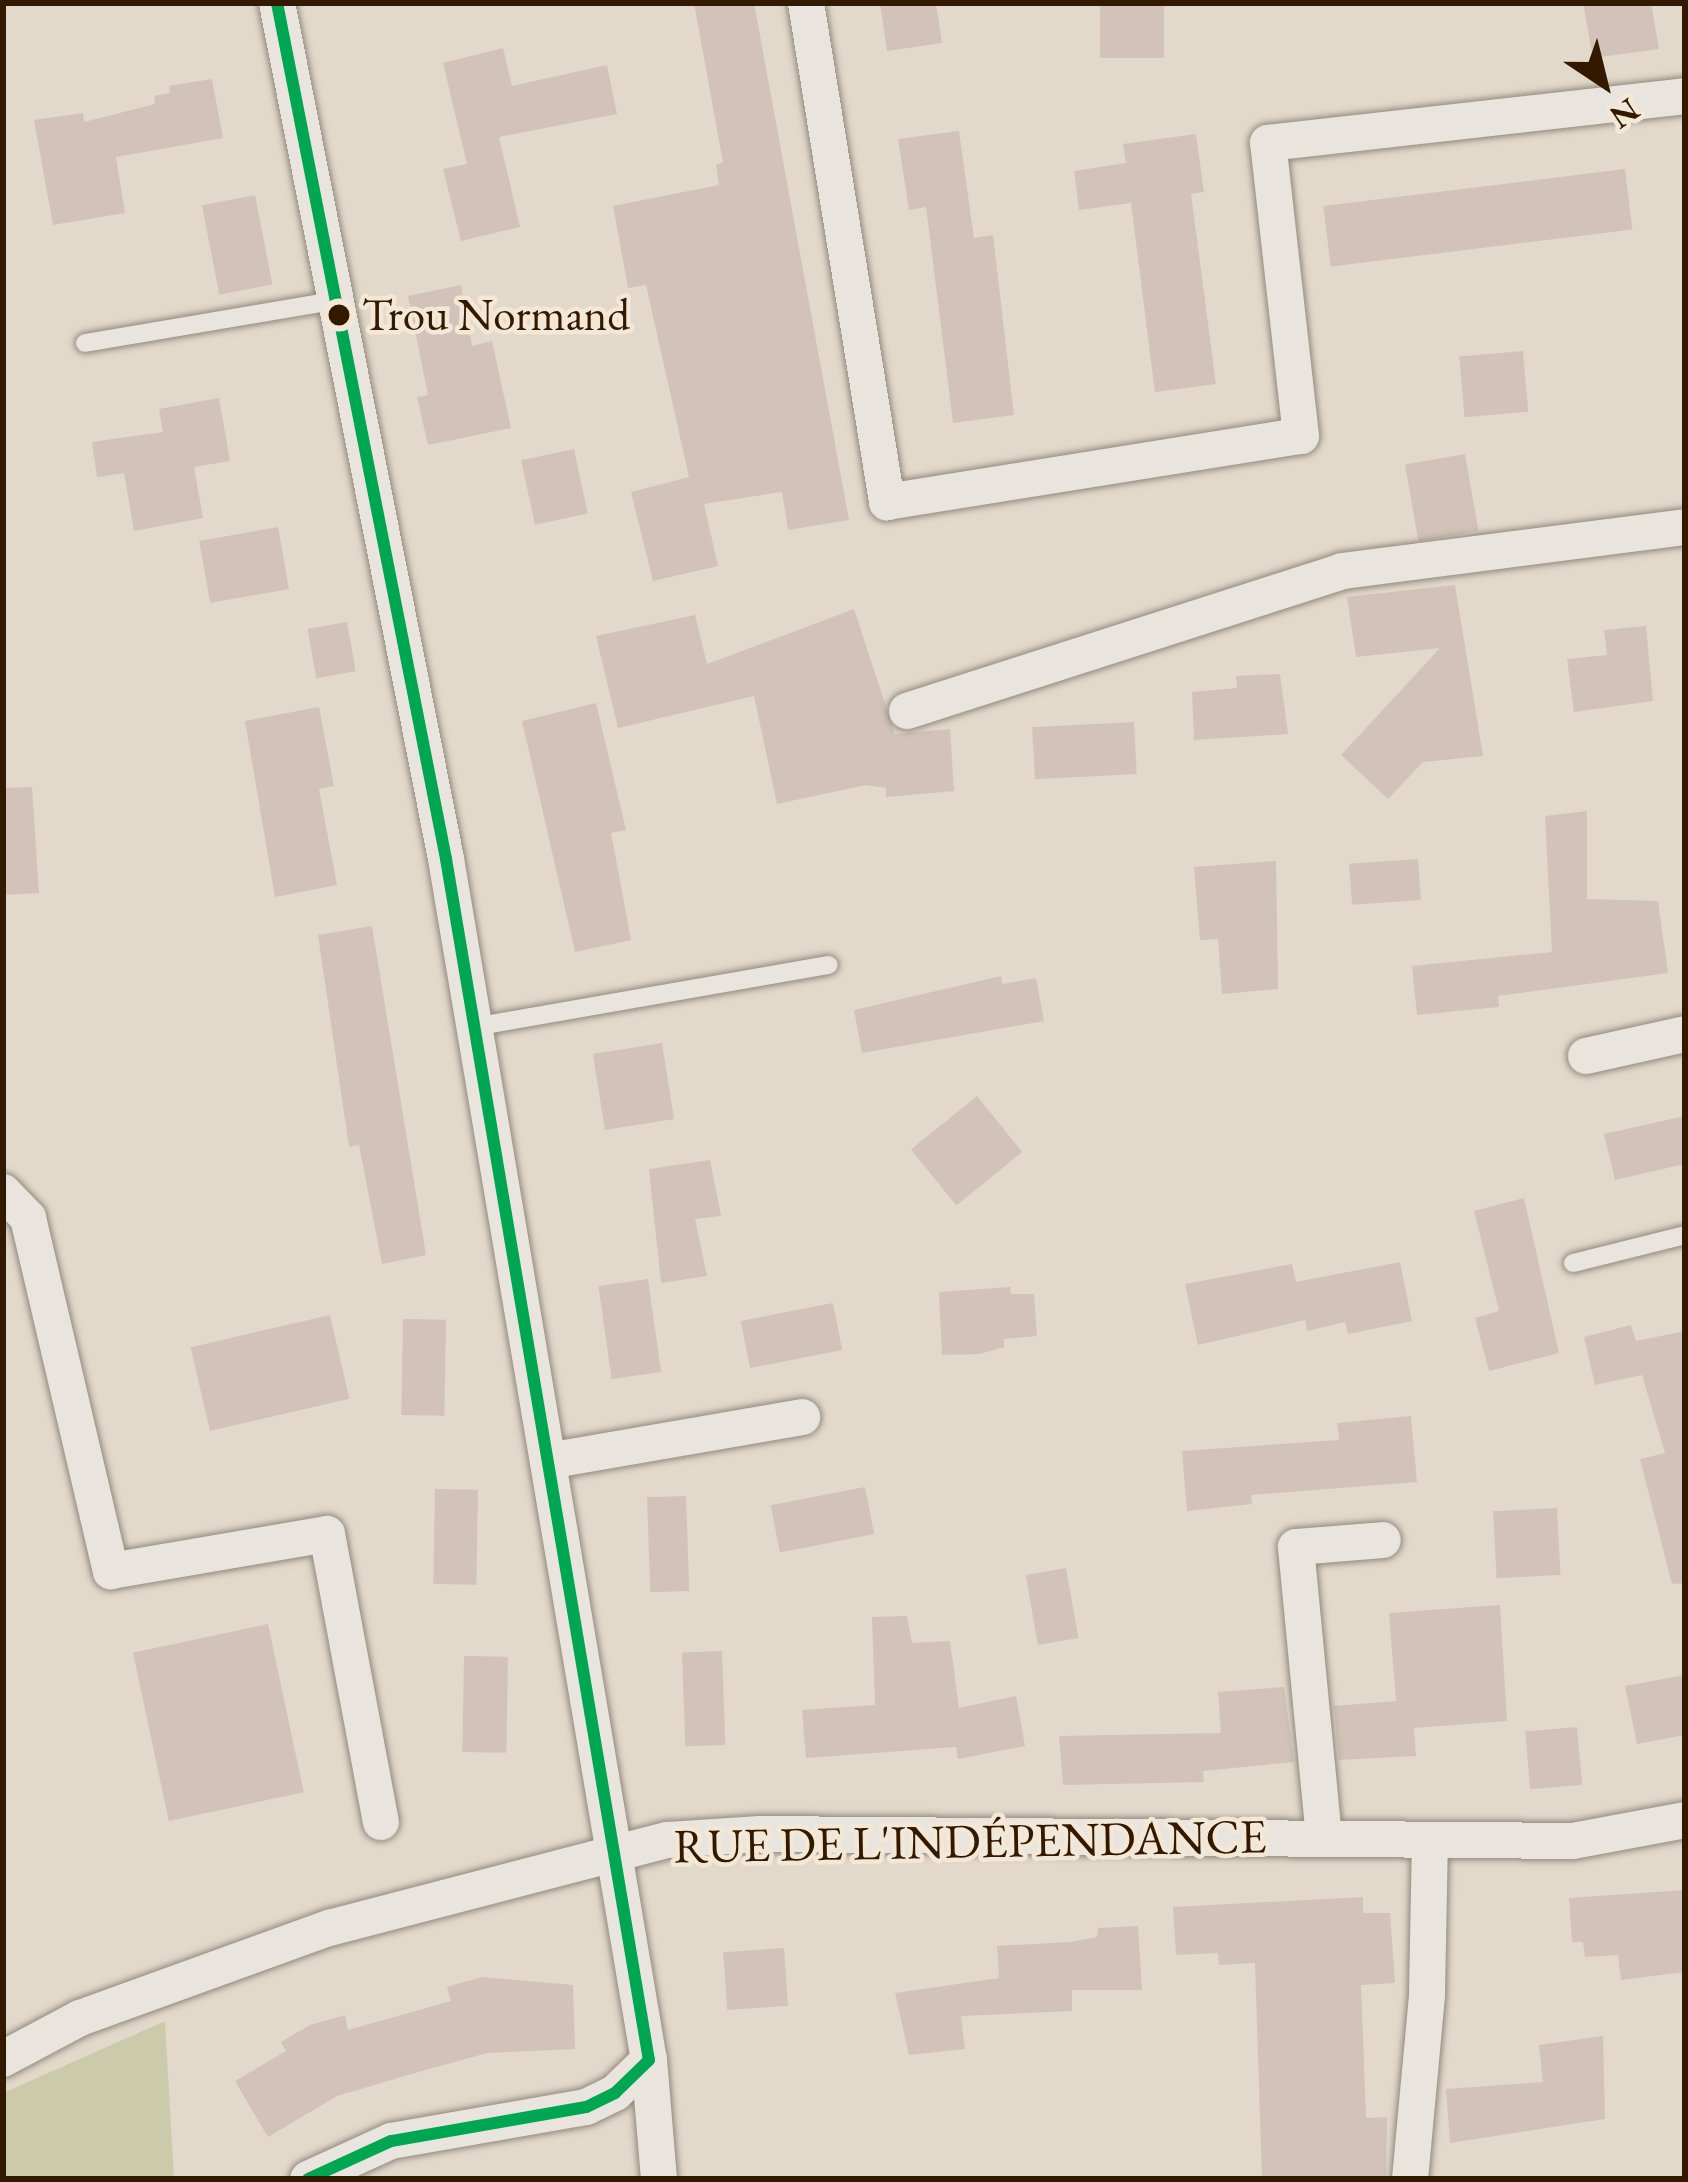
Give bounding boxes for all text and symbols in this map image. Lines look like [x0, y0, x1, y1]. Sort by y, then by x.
north arrow [1544, 24, 1664, 144]
text: N [1602, 89, 1648, 139]
place label: Trou Normand [362, 288, 630, 342]
marker: Trou Normand [328, 304, 350, 326]
street label: RUE DE L'INDÉPENDANCE [673, 1807, 1267, 1875]

